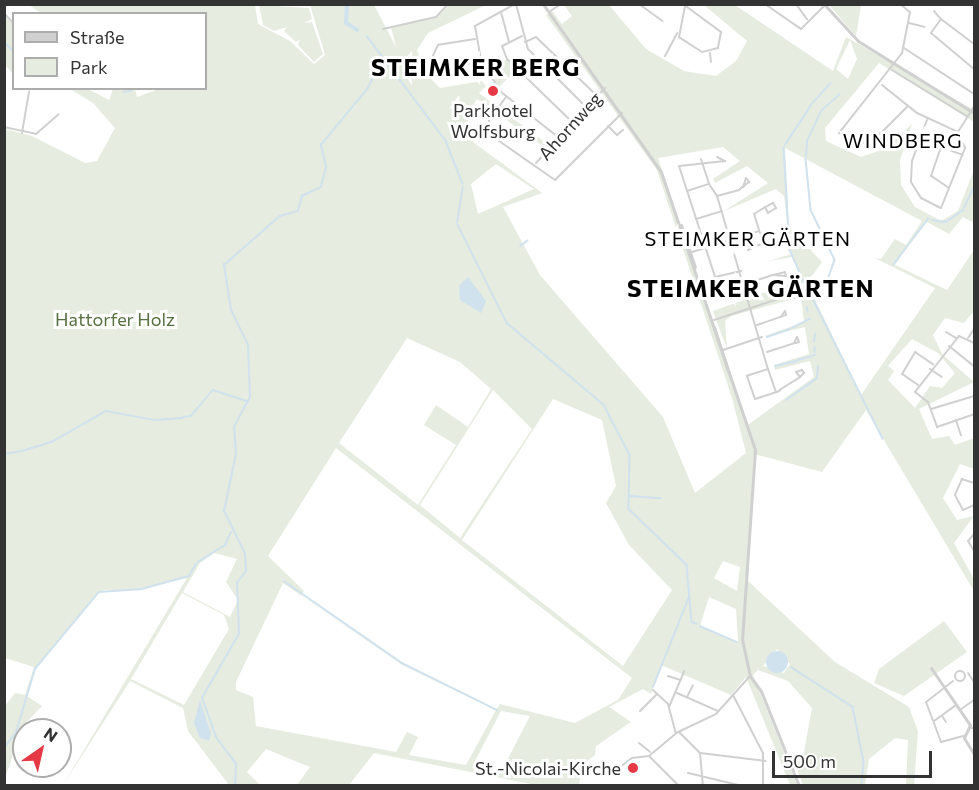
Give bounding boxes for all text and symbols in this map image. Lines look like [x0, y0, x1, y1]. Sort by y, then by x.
legend [12, 12, 207, 90]
text: Straße [70, 26, 125, 48]
district label: STEIMKER BERG [371, 53, 581, 81]
text: Park [70, 56, 108, 78]
marker: Parkhotel Wolfsburg [486, 84, 500, 98]
street label: Ahornweg [534, 88, 606, 164]
place label: Parkhotel Wolfsburg [450, 100, 536, 142]
district label: WINDBERG [843, 128, 963, 152]
district label: STEIMKER GÄRTEN [644, 226, 852, 250]
district label: STEIMKER GÄRTEN [627, 274, 875, 302]
park label: Hattorfer Holz [55, 308, 175, 330]
north arrow [12, 718, 72, 778]
text: N [41, 723, 62, 746]
scale bar [775, 739, 936, 777]
text: 500 m [783, 750, 836, 772]
place label: St.-Nicolai-Kirche [475, 757, 621, 779]
marker: St.-Nicolai-Kirche [626, 761, 640, 775]

